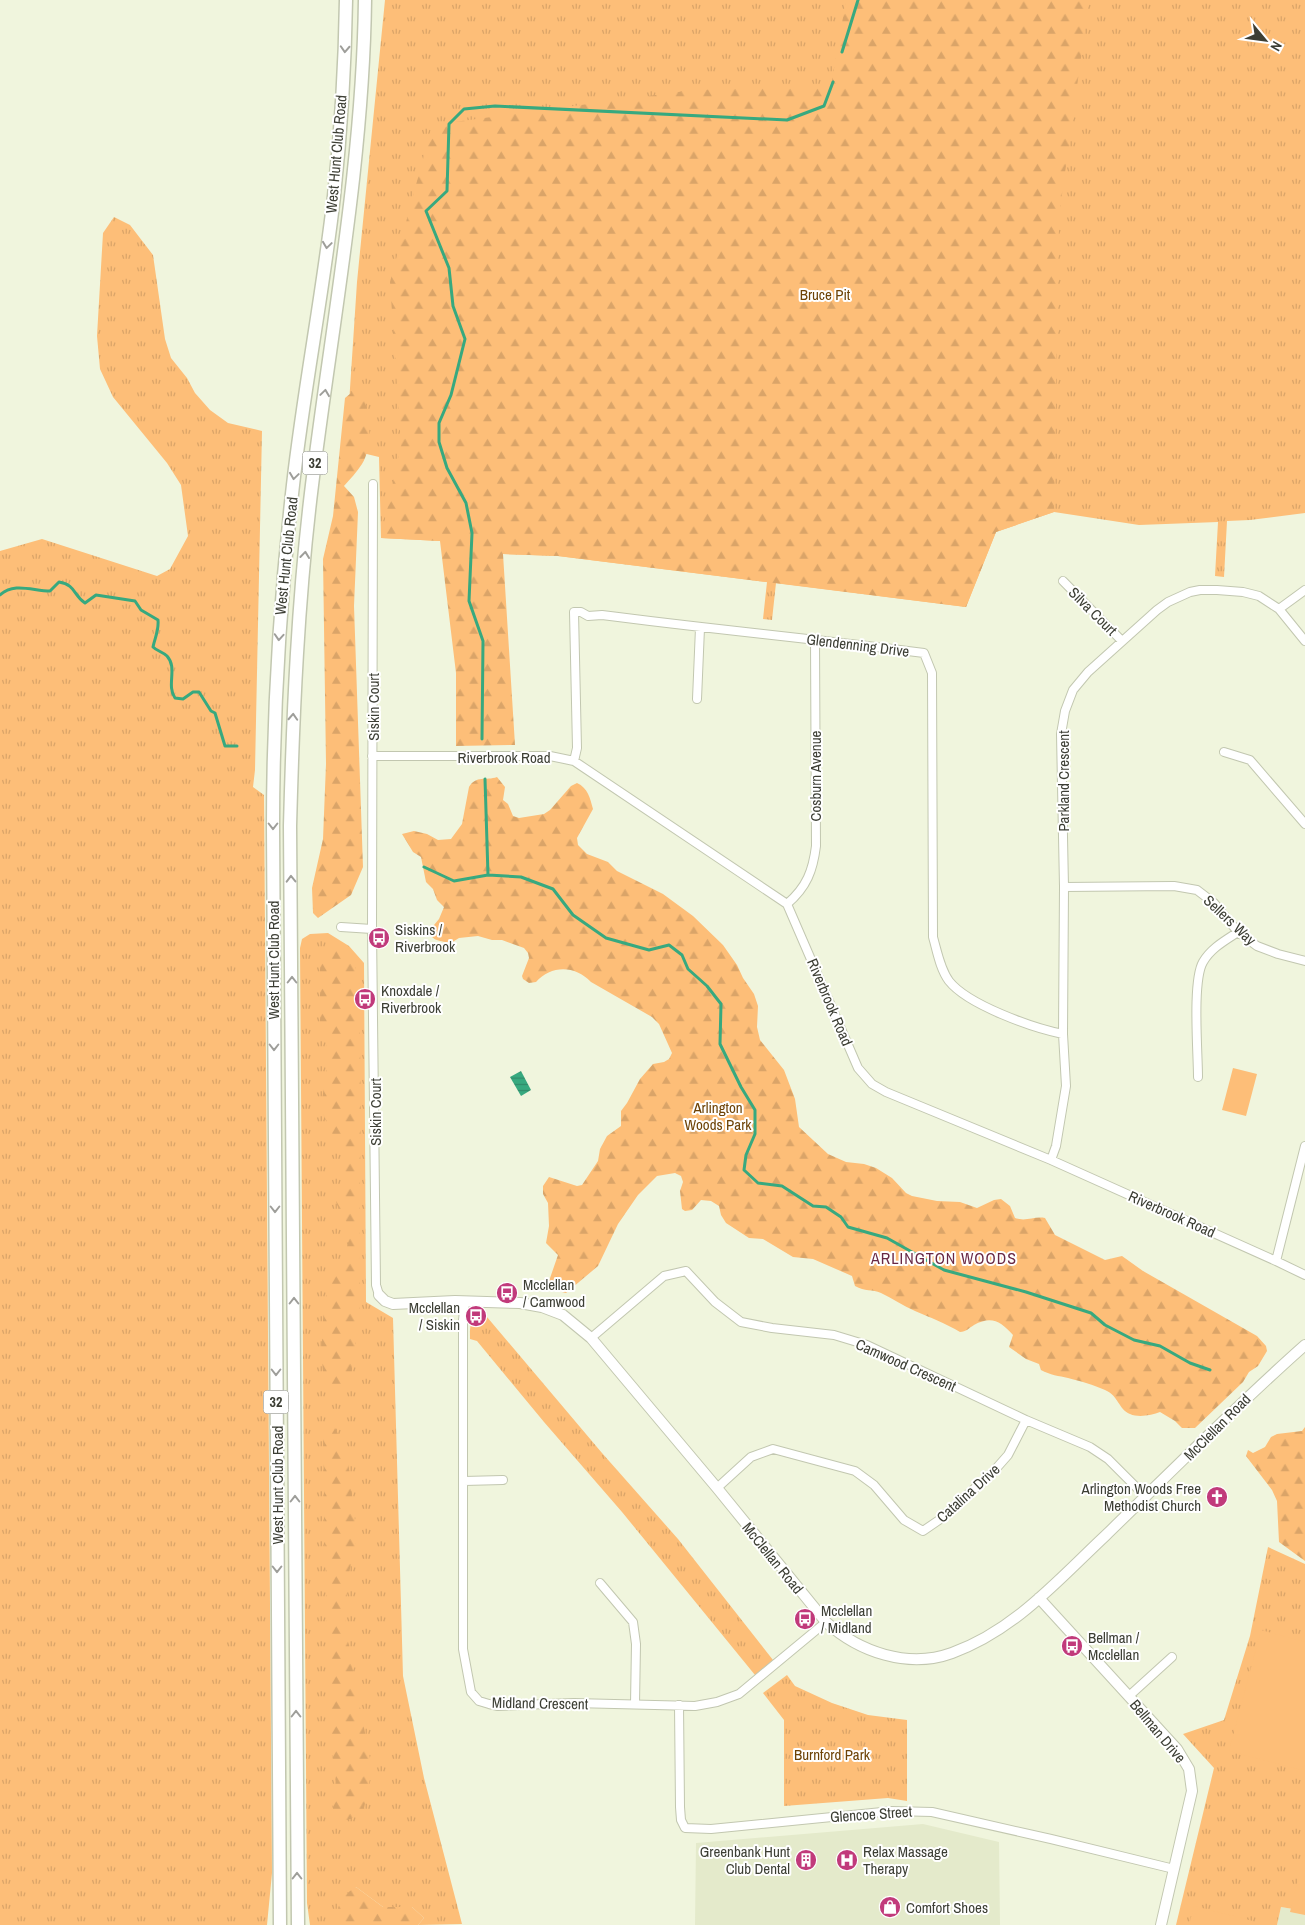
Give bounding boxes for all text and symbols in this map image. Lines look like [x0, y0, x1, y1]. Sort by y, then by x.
north arrow [1240, 15, 1290, 65]
text: N [1266, 38, 1286, 54]
one-way arrow [339, 45, 350, 53]
street label: West Hunt Club Road [320, 94, 352, 214]
one-way arrow [322, 242, 333, 250]
park label: Bruce Pit [800, 284, 851, 305]
one-way arrow [319, 389, 329, 398]
road number: 32 [302, 452, 328, 474]
one-way arrow [290, 471, 300, 480]
street label: West Hunt Club Road [269, 496, 303, 616]
one-way arrow [299, 550, 310, 558]
street label: Silva Court [1064, 582, 1122, 640]
street label: Glendenning Drive [805, 628, 911, 662]
one-way arrow [273, 634, 284, 642]
street label: Siskin Court [363, 673, 384, 741]
one-way arrow [288, 712, 298, 720]
street label: Cosburn Avenue [805, 730, 826, 821]
street label: Parkland Crescent [1053, 730, 1074, 832]
street label: Riverbrook Road [458, 747, 550, 768]
one-way arrow [268, 822, 278, 830]
one-way arrow [286, 875, 296, 882]
street label: Sellers Way [1199, 890, 1262, 950]
street label: West Hunt Club Road [263, 901, 284, 1019]
place label: Siskins / Riverbrook [395, 919, 456, 957]
bus stop icon: Siskins / Riverbrook [367, 926, 391, 950]
street label: Riverbrook Road [802, 955, 858, 1049]
one-way arrow [287, 976, 297, 984]
place label: Knoxdale / Riverbrook [381, 980, 442, 1018]
bus stop icon: Knoxdale / Riverbrook [353, 987, 377, 1011]
one-way arrow [269, 1044, 279, 1051]
street label: Siskin Court [365, 1078, 386, 1146]
park label: Arlington Woods Park [685, 1097, 752, 1135]
street label: Riverbrook Road [1125, 1185, 1219, 1243]
one-way arrow [270, 1206, 280, 1214]
district label: ARLINGTON WOODS [870, 1247, 1017, 1269]
place label: Mcclellan / Camwood [523, 1274, 585, 1312]
bus stop icon: Mcclellan / Camwood [495, 1281, 519, 1305]
one-way arrow [289, 1297, 299, 1305]
place label: Mcclellan / Siskin [409, 1297, 460, 1335]
bus stop icon: Mcclellan / Siskin [464, 1304, 488, 1328]
street label: Camwood Crescent [852, 1333, 960, 1397]
one-way arrow [271, 1368, 281, 1376]
street label: McClellan Road [1179, 1389, 1255, 1465]
road number: 32 [264, 1390, 288, 1414]
street label: West Hunt Club Road [267, 1426, 288, 1544]
street label: Catalina Drive [932, 1459, 1004, 1527]
place label: Arlington Woods Free Methodist Church [1081, 1478, 1201, 1516]
church icon: Arlington Woods Free Methodist Church [1205, 1485, 1229, 1509]
one-way arrow [290, 1495, 300, 1502]
street label: McClellan Road [738, 1518, 808, 1598]
one-way arrow [272, 1566, 282, 1574]
place label: Mcclellan / Midland [821, 1600, 872, 1638]
bus stop icon: Mcclellan / Midland [793, 1607, 817, 1631]
place label: Bellman / Mcclellan [1088, 1627, 1140, 1665]
bus stop icon: Bellman / Mcclellan [1060, 1634, 1084, 1658]
street label: Midland Crescent [492, 1692, 589, 1714]
street label: Bellman Drive [1125, 1695, 1191, 1767]
one-way arrow [291, 1710, 302, 1718]
park label: Burnford Park [794, 1744, 871, 1765]
street label: Glencoe Street [829, 1801, 913, 1827]
place label: Greenbank Hunt Club Dental [700, 1841, 791, 1879]
place label: Relax Massage Therapy [863, 1841, 948, 1879]
building icon: Greenbank Hunt Club Dental [794, 1848, 818, 1872]
hospital icon: Relax Massage Therapy [835, 1848, 859, 1872]
one-way arrow [292, 1872, 302, 1880]
shop icon: Comfort Shoes [878, 1895, 902, 1919]
place label: Comfort Shoes [906, 1897, 988, 1918]

